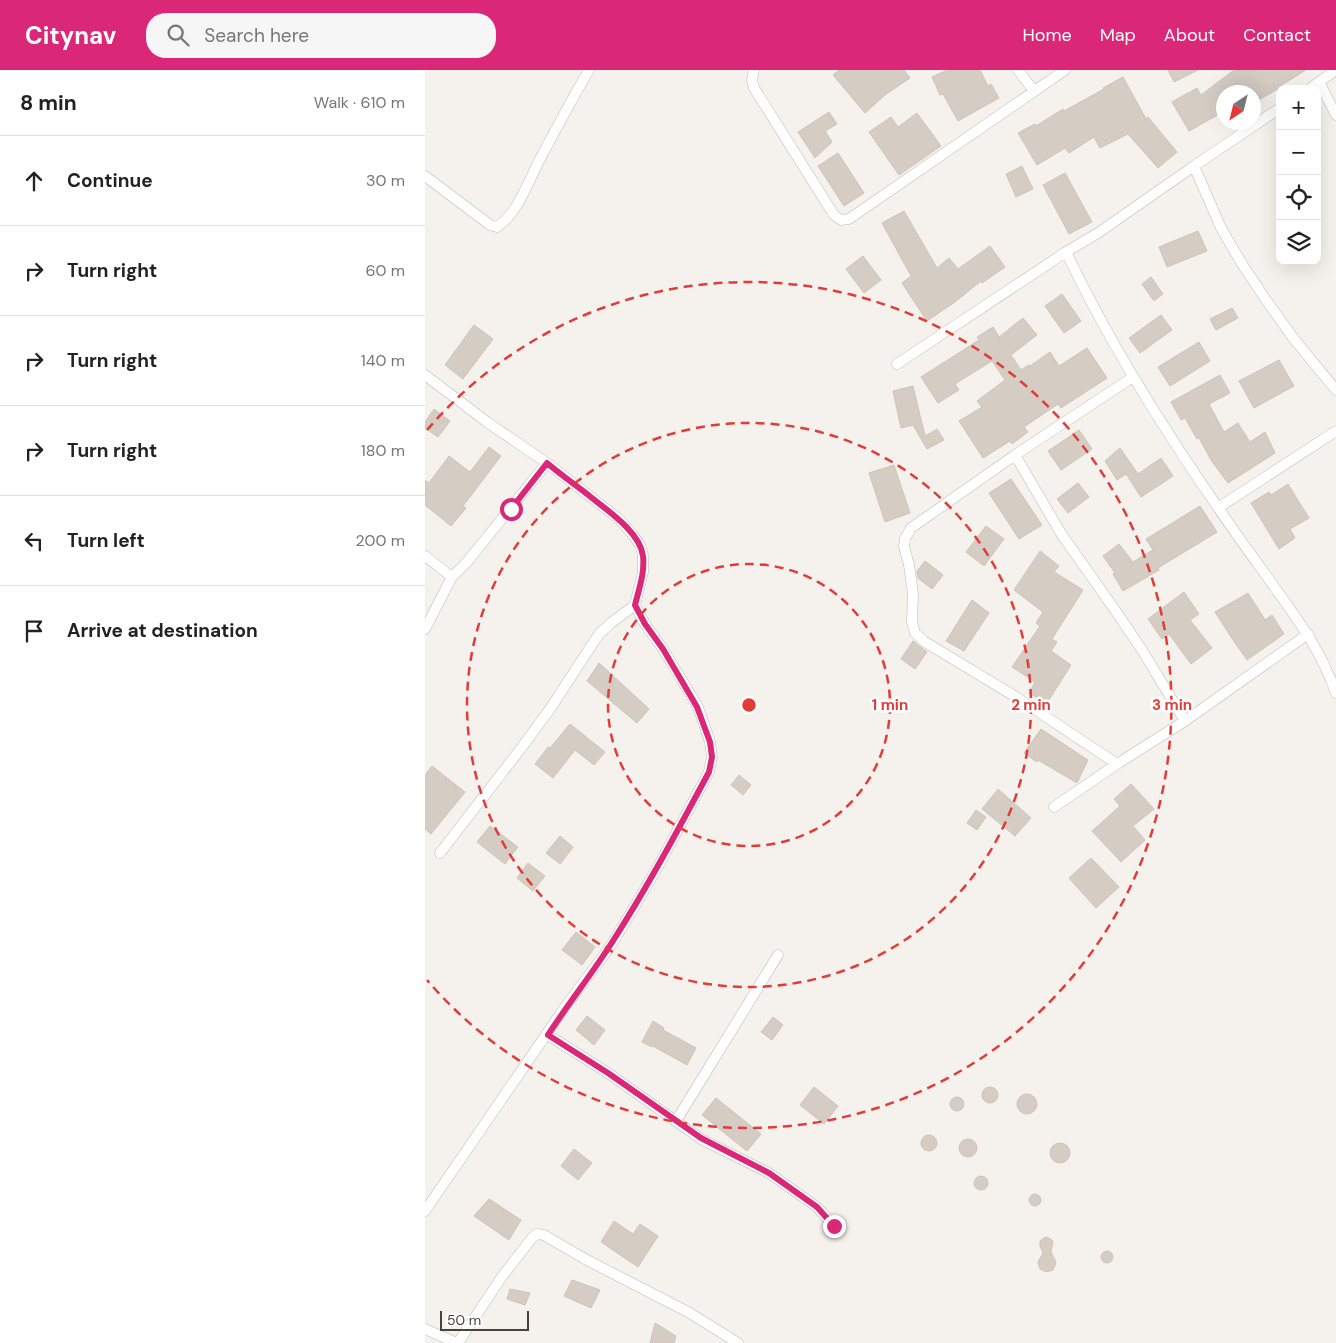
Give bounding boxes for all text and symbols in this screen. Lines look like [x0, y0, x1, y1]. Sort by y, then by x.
search box [146, 13, 496, 58]
text: Citynav [25, 20, 116, 51]
icon: search [164, 21, 192, 49]
text: Search here [204, 23, 309, 48]
text: Home [1022, 23, 1072, 47]
text: Map [1100, 23, 1136, 47]
text: About [1164, 23, 1215, 47]
text: Contact [1243, 23, 1311, 47]
north arrow [1216, 85, 1261, 130]
map controls [1276, 85, 1321, 265]
button: + [1276, 85, 1321, 130]
text: 8 min [20, 89, 77, 117]
text: Walk · 610 m [314, 92, 405, 113]
button: − [1276, 130, 1321, 175]
icon: ahead [20, 167, 48, 195]
text: Continue [67, 168, 153, 193]
text: 30 m [366, 170, 405, 191]
button: locate [1276, 175, 1321, 220]
button: layers [1276, 220, 1321, 265]
icon: right [20, 257, 48, 285]
text: Turn right [67, 258, 157, 283]
text: 60 m [365, 260, 405, 281]
icon: right [20, 347, 48, 375]
text: Turn right [67, 348, 157, 373]
text: 140 m [361, 350, 405, 371]
icon: right [20, 437, 48, 465]
text: Turn right [67, 438, 157, 463]
text: 180 m [361, 440, 405, 461]
route start [500, 498, 523, 521]
icon: left [20, 527, 48, 555]
text: Turn left [67, 528, 145, 553]
text: 200 m [356, 530, 405, 551]
icon: arrive [20, 617, 48, 645]
text: Arrive at destination [67, 618, 258, 643]
text: 1 min [872, 695, 908, 715]
text: 2 min [1011, 695, 1051, 715]
text: 3 min [1152, 695, 1192, 715]
centre of rings [740, 696, 758, 714]
route end [823, 1215, 846, 1238]
scale bar [440, 1308, 529, 1331]
text: 50 m [447, 1311, 481, 1329]

